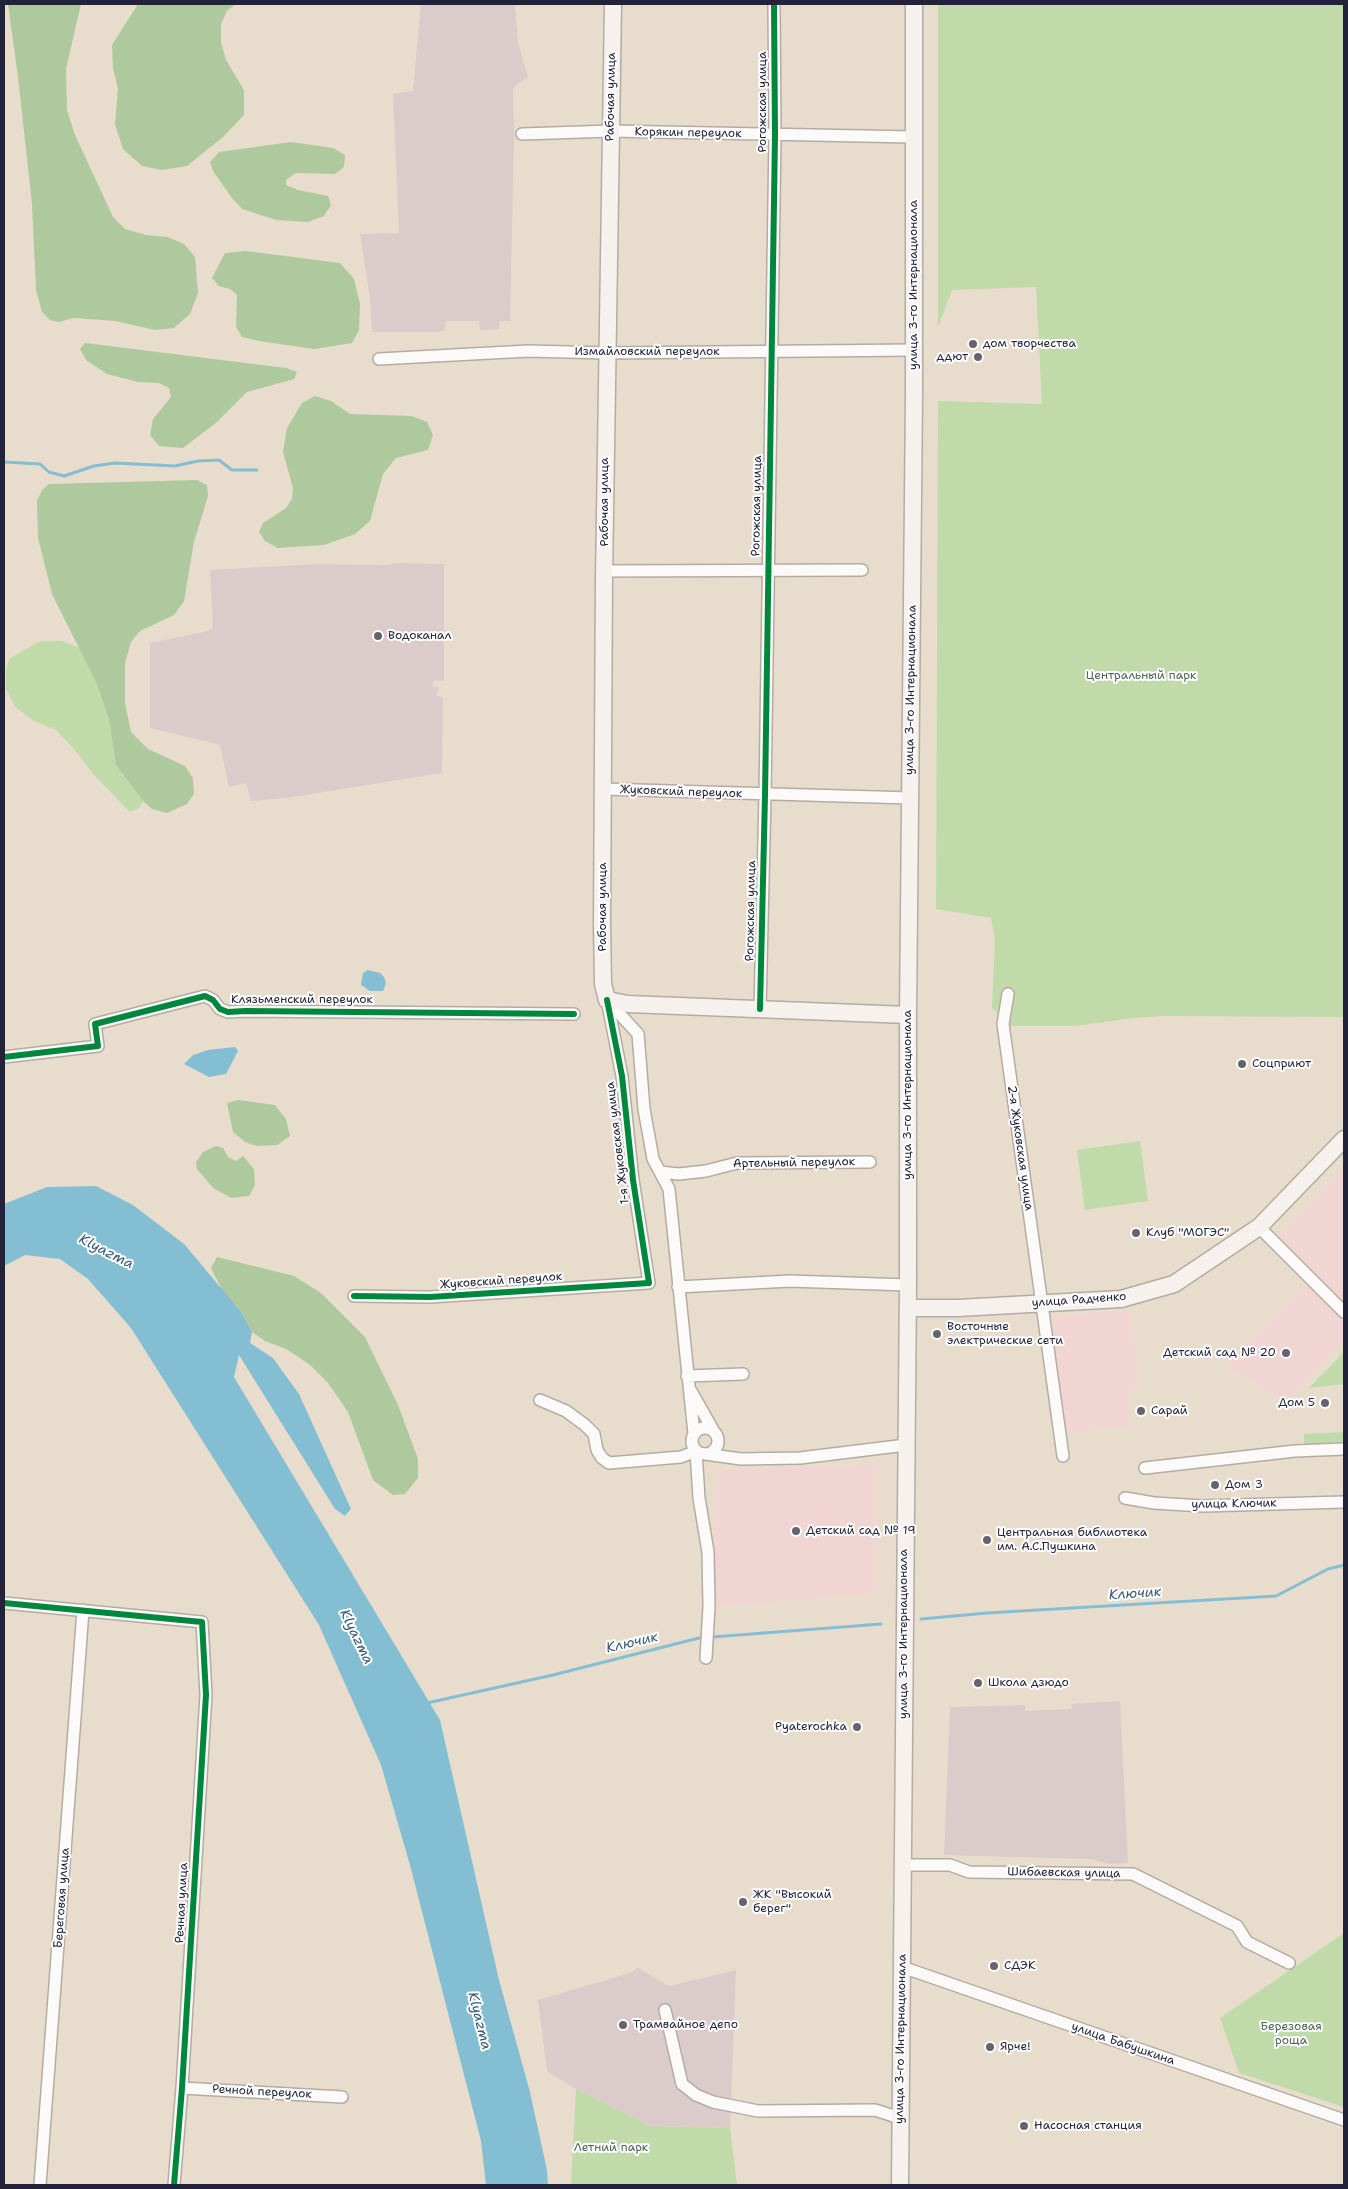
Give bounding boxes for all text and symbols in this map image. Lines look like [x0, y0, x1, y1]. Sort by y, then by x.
street label: Рабочая улица [603, 52, 619, 142]
street label: Рогожская улица [756, 52, 770, 152]
street label: Корякин переулок [634, 125, 742, 141]
street label: улица 3-го Интернационала [907, 200, 921, 370]
place label: дом творчества [983, 337, 1076, 351]
marker: дом творчества [967, 338, 979, 350]
street label: Измайловский переулок [574, 345, 720, 359]
place label: ддют [937, 350, 968, 364]
marker: ддют [972, 351, 984, 363]
street label: Рогожская улица [749, 455, 765, 557]
street label: Рабочая улица [598, 458, 612, 546]
street label: улица 3-го Интернационала [902, 605, 920, 775]
place label: Водоканал [388, 629, 451, 643]
marker: Водоканал [372, 630, 384, 642]
park label: Центральный парк [1086, 669, 1196, 683]
street label: Жуковский переулок [620, 783, 742, 801]
street label: Рогожская улица [743, 860, 759, 962]
street label: Рабочая улица [596, 863, 610, 951]
street label: Клязьменский переулок [231, 993, 373, 1007]
street label: улица 3-го Интернационала [901, 1010, 915, 1180]
place label: Соцприют [1252, 1057, 1311, 1071]
marker: Соцприют [1236, 1058, 1248, 1070]
street label: 1-я Жуковская улица [603, 1081, 633, 1205]
street label: 2-я Жуковская улица [1004, 1084, 1036, 1212]
street label: Артельный переулок [733, 1155, 855, 1171]
place label: Клуб "МОГЭС" [1146, 1226, 1229, 1240]
marker: Клуб "МОГЭС" [1130, 1227, 1142, 1239]
water label: Klyazma [76, 1231, 136, 1273]
street label: Жуковский переулок [439, 1270, 563, 1292]
street label: улица Радченко [1031, 1290, 1127, 1310]
place label: Восточные электрические сети [947, 1320, 1063, 1348]
marker: Восточные электрические сети [931, 1328, 943, 1340]
place label: Детский сад № 20 [1163, 1346, 1276, 1360]
marker: Детский сад № 20 [1280, 1347, 1292, 1359]
place label: Дом 5 [1278, 1396, 1315, 1410]
marker: Дом 5 [1319, 1397, 1331, 1409]
place label: Сарай [1151, 1404, 1188, 1418]
marker: Сарай [1135, 1405, 1147, 1417]
place label: Дом 3 [1225, 1478, 1263, 1492]
marker: Дом 3 [1209, 1479, 1221, 1491]
street label: улица Ключик [1191, 1496, 1277, 1512]
place label: Детский сад № 19 [806, 1524, 916, 1538]
marker: Детский сад № 19 [790, 1525, 802, 1537]
place label: Центральная библиотека им. А.С.Пушкина [997, 1526, 1147, 1554]
marker: Центральная библиотека им. А.С.Пушкина [981, 1534, 993, 1546]
street label: улица 3-го Интернационала [897, 1549, 911, 1719]
water label: Ключик [1108, 1584, 1162, 1604]
water label: Klyazma [336, 1607, 376, 1667]
water label: Ключик [605, 1629, 659, 1657]
place label: Школа дзюдо [988, 1676, 1069, 1690]
marker: Школа дзюдо [972, 1677, 984, 1689]
place label: Pyaterochka [775, 1720, 847, 1734]
marker: Pyaterochka [851, 1721, 863, 1733]
street label: Береговая улица [51, 1847, 73, 1949]
street label: Речная улица [173, 1862, 191, 1944]
street label: Шибаевская улица [1007, 1865, 1121, 1881]
place label: ЖК "Высокий берег" [753, 1888, 832, 1916]
marker: ЖК "Высокий берег" [737, 1896, 749, 1908]
street label: улица 3-го Интернационала [892, 1954, 910, 2124]
place label: СДЭК [1004, 1959, 1036, 1973]
marker: СДЭК [988, 1960, 1000, 1972]
water label: Klyazma [464, 1990, 494, 2052]
place label: Трамвайное депо [633, 2018, 738, 2032]
marker: Трамвайное депо [617, 2019, 629, 2031]
street label: улица Бабушкина [1069, 2020, 1177, 2068]
park label: Березовая роща [1260, 2020, 1322, 2048]
place label: Ярче! [1000, 2040, 1030, 2054]
marker: Ярче! [984, 2041, 996, 2053]
street label: Речной переулок [212, 2082, 312, 2102]
place label: Насосная станция [1034, 2119, 1142, 2133]
marker: Насосная станция [1018, 2120, 1030, 2132]
park label: Летний парк [574, 2141, 648, 2155]

